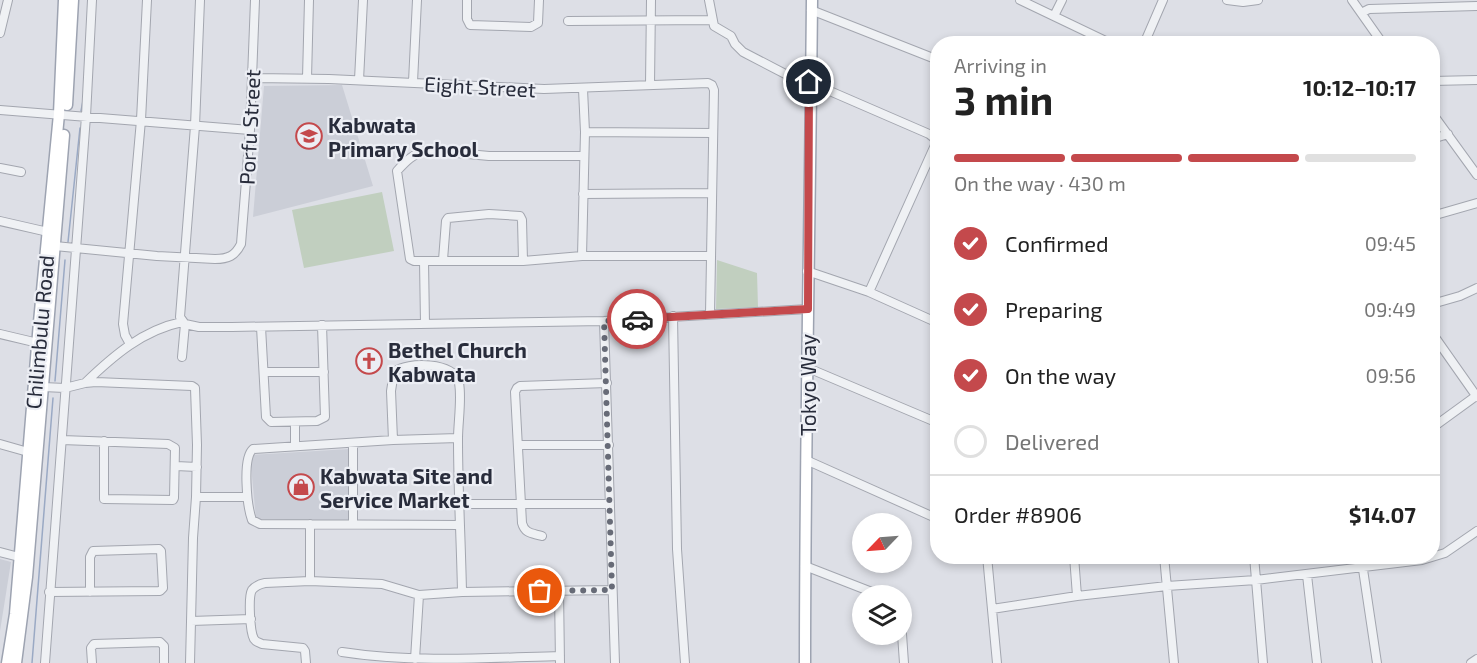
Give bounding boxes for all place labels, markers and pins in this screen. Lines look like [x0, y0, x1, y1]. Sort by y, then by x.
pin [783, 56, 834, 107]
place label: Kabwata Primary School [328, 112, 479, 162]
school or university icon: Kabwata Primary School [294, 121, 324, 151]
place label: Bethel Church Kabwata [388, 337, 527, 386]
church icon: Bethel Church Kabwata [354, 346, 384, 376]
place label: Kabwata Site and Service Market [320, 463, 493, 512]
shop icon: Kabwata Site and Service Market [286, 472, 316, 502]
pin [514, 565, 565, 616]

